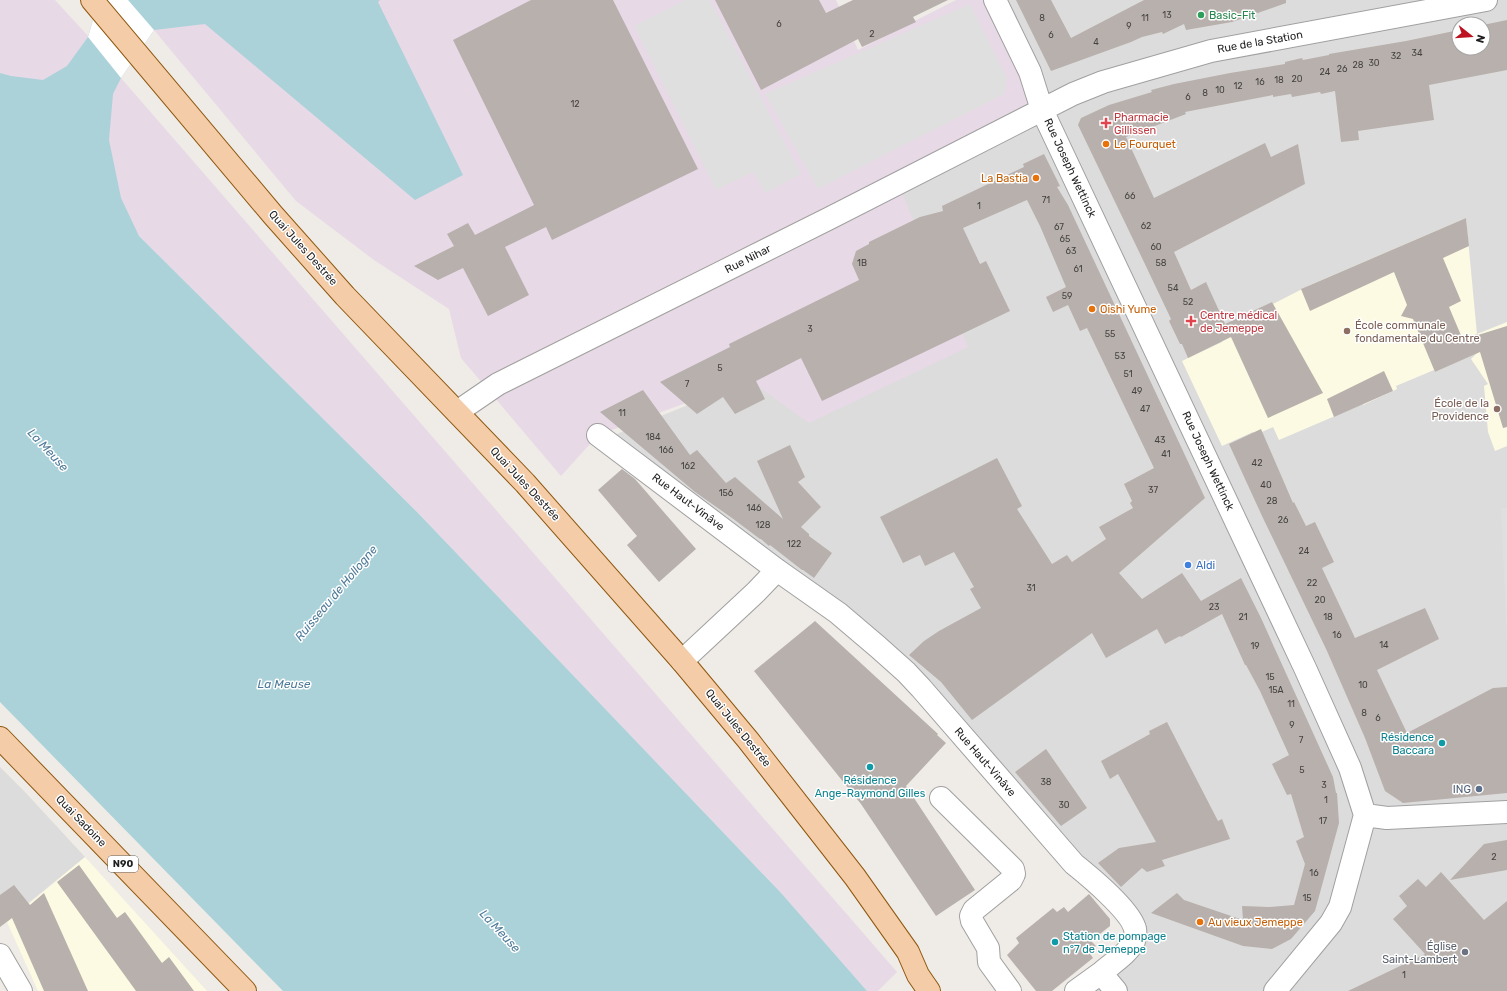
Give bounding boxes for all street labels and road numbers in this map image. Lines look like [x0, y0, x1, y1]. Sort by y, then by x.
street label: Rue de la Station [1216, 28, 1304, 56]
street label: Rue Joseph Wettinck [1041, 116, 1099, 220]
street label: Quai Jules Destrée [266, 208, 340, 288]
street label: Rue Nihar [723, 242, 774, 276]
street label: Rue Joseph Wettinck [1179, 409, 1237, 513]
street label: Quai Jules Destrée [487, 444, 563, 524]
street label: Rue Haut-Vinâve [649, 471, 727, 533]
street label: Quai Jules Destrée [703, 687, 773, 769]
street label: Rue Haut-Vinâve [952, 725, 1018, 799]
street label: Quai Sadoine [53, 792, 109, 850]
road number: N90 [108, 856, 138, 872]

